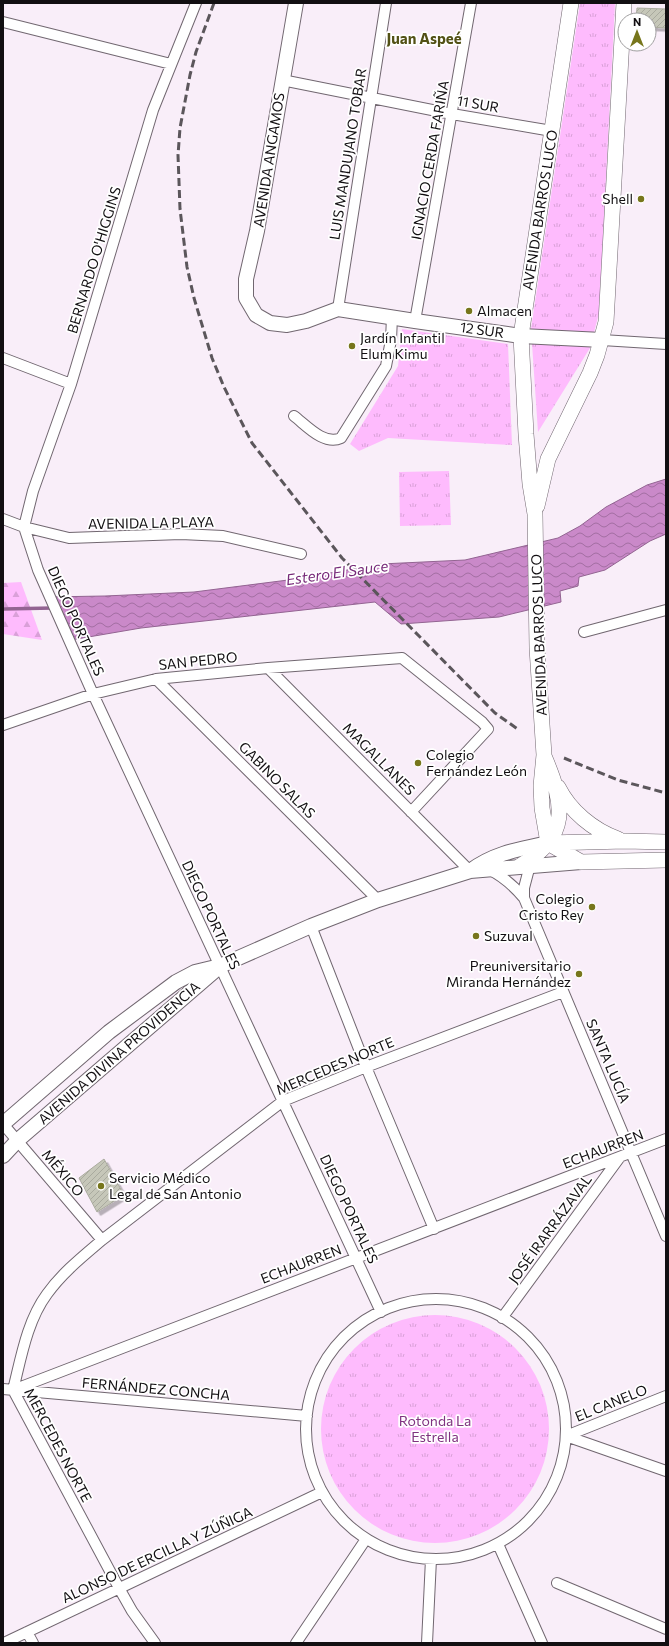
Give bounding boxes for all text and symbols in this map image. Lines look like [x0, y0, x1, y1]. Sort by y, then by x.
north arrow [617, 12, 657, 52]
text: N [633, 15, 641, 28]
district label: Juan Aspeé [386, 29, 462, 47]
street label: LUIS MANDUJANO TOBAR [326, 67, 369, 241]
street label: IGNACIO CERDA FARIÑA [407, 78, 452, 241]
street label: AVENIDA ANGAMOS [249, 91, 288, 229]
street label: 11 SUR [456, 91, 500, 116]
street label: AVENIDA BARROS LUCO [518, 129, 561, 291]
street label: BERNARDO O'HIGGINS [63, 184, 124, 335]
place label: Shell [602, 190, 633, 207]
marker: Shell [636, 194, 646, 204]
place label: Almacen [477, 302, 532, 319]
marker: Almacen [464, 306, 474, 316]
street label: 12 SUR [459, 318, 505, 341]
place label: Jardín Infantil Elum Kimu [360, 329, 445, 362]
marker: Jardín Infantil Elum Kimu [347, 341, 357, 351]
street label: AVENIDA LA PLAYA [88, 513, 215, 532]
street label: AVENIDA BARROS LUCO [527, 554, 550, 716]
water label: Estero El Sauce [285, 556, 389, 588]
street label: DIEGO PORTALES [45, 563, 108, 678]
street label: SAN PEDRO [158, 648, 238, 673]
street label: MAGALLANES [340, 719, 419, 798]
street label: GABINO SALAS [236, 738, 319, 821]
place label: Colegio Fernández León [426, 746, 527, 779]
marker: Colegio Fernández León [413, 758, 423, 768]
street label: DIEGO PORTALES [179, 858, 244, 972]
place label: Colegio Cristo Rey [519, 890, 584, 923]
marker: Colegio Cristo Rey [587, 902, 597, 912]
place label: Suzuval [484, 927, 533, 944]
marker: Suzuval [471, 931, 481, 941]
place label: Preuniversitario Miranda Hernández [446, 957, 571, 990]
marker: Preuniversitario Miranda Hernández [574, 969, 584, 979]
street label: AVENIDA DIVINA PROVIDENCIA [34, 977, 203, 1128]
street label: SANTA LUCÍA [583, 1016, 634, 1106]
street label: MERCEDES NORTE [273, 1033, 396, 1098]
street label: ECHAURREN [560, 1125, 646, 1172]
street label: MÉXICO [39, 1146, 88, 1200]
street label: DIEGO PORTALES [317, 1152, 382, 1266]
place label: Servicio Médico Legal de San Antonio [109, 1169, 242, 1202]
street label: JOSÉ IRARRÁZAVAL [504, 1171, 595, 1286]
marker: Servicio Médico Legal de San Antonio [96, 1181, 106, 1191]
street label: ECHAURREN [258, 1240, 344, 1287]
street label: FERNÁNDEZ CONCHA [81, 1374, 231, 1403]
street label: EL CANELO [572, 1380, 649, 1425]
street label: MERCEDES NORTE [21, 1385, 96, 1505]
park label: Rotonda La Estrella [399, 1412, 471, 1445]
street label: ALONSO DE ERCILLA Y ZÚÑIGA [59, 1503, 255, 1606]

